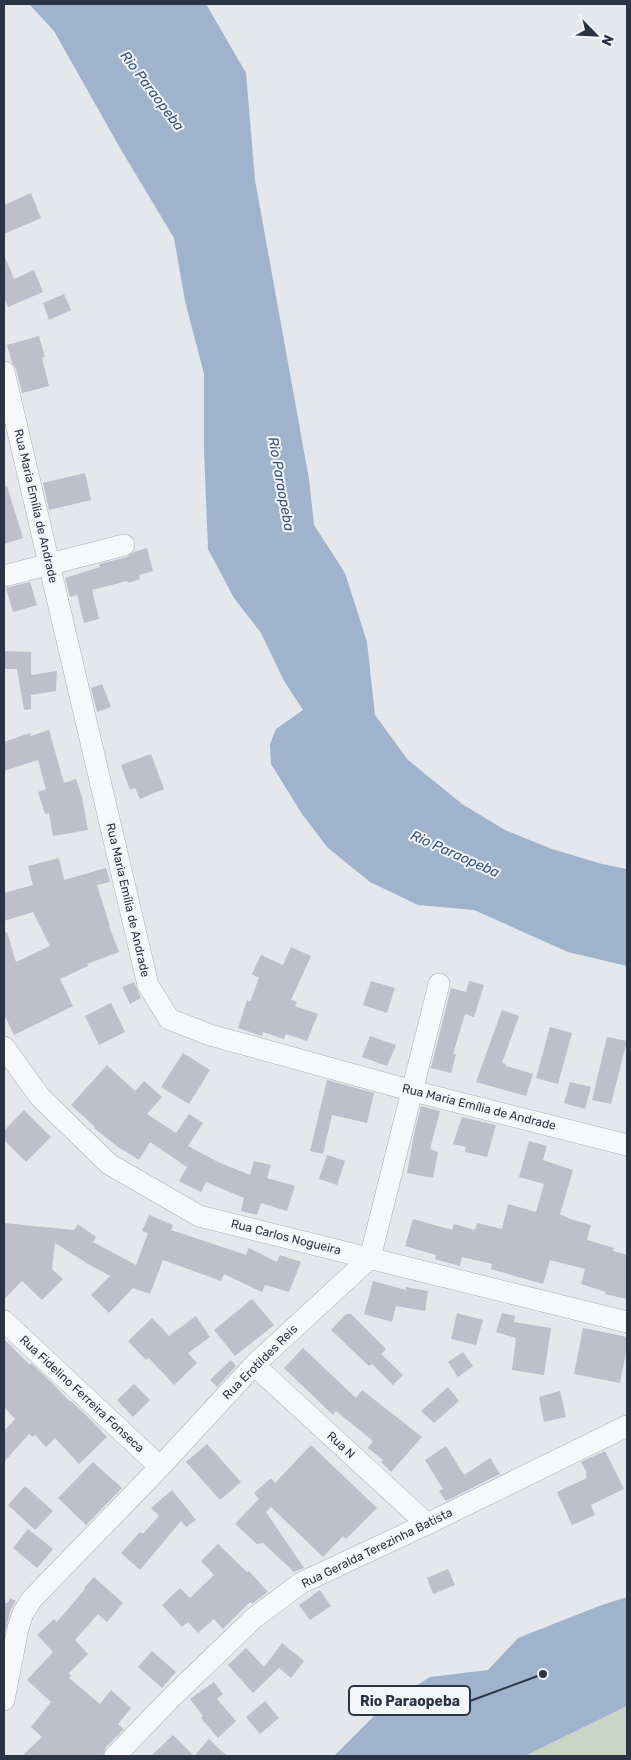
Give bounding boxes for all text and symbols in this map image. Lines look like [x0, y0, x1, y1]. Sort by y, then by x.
north arrow [571, 10, 621, 60]
text: N [598, 32, 617, 48]
water label: Rio Paraopeba [116, 48, 188, 134]
street label: Rua Maria Emília de Andrade [11, 427, 61, 585]
water label: Rio Paraopeba [264, 435, 298, 533]
street label: Rua Maria Emília de Andrade [103, 821, 153, 979]
water label: Rio Paraopeba [408, 827, 502, 881]
street label: Rua Maria Emília de Andrade [401, 1081, 558, 1133]
street label: Rua Carlos Nogueira [229, 1217, 343, 1257]
street label: Rua Erotildes Reis [220, 1322, 300, 1402]
street label: Rua Fidelino Ferreira Fonseca [17, 1333, 147, 1455]
street label: Rua N [324, 1429, 358, 1461]
street label: Rua Geralda Terezinha Batista [299, 1505, 455, 1591]
callout: Rio Paraopeba [349, 1686, 470, 1715]
text: Rio Paraopeba [360, 1693, 460, 1710]

